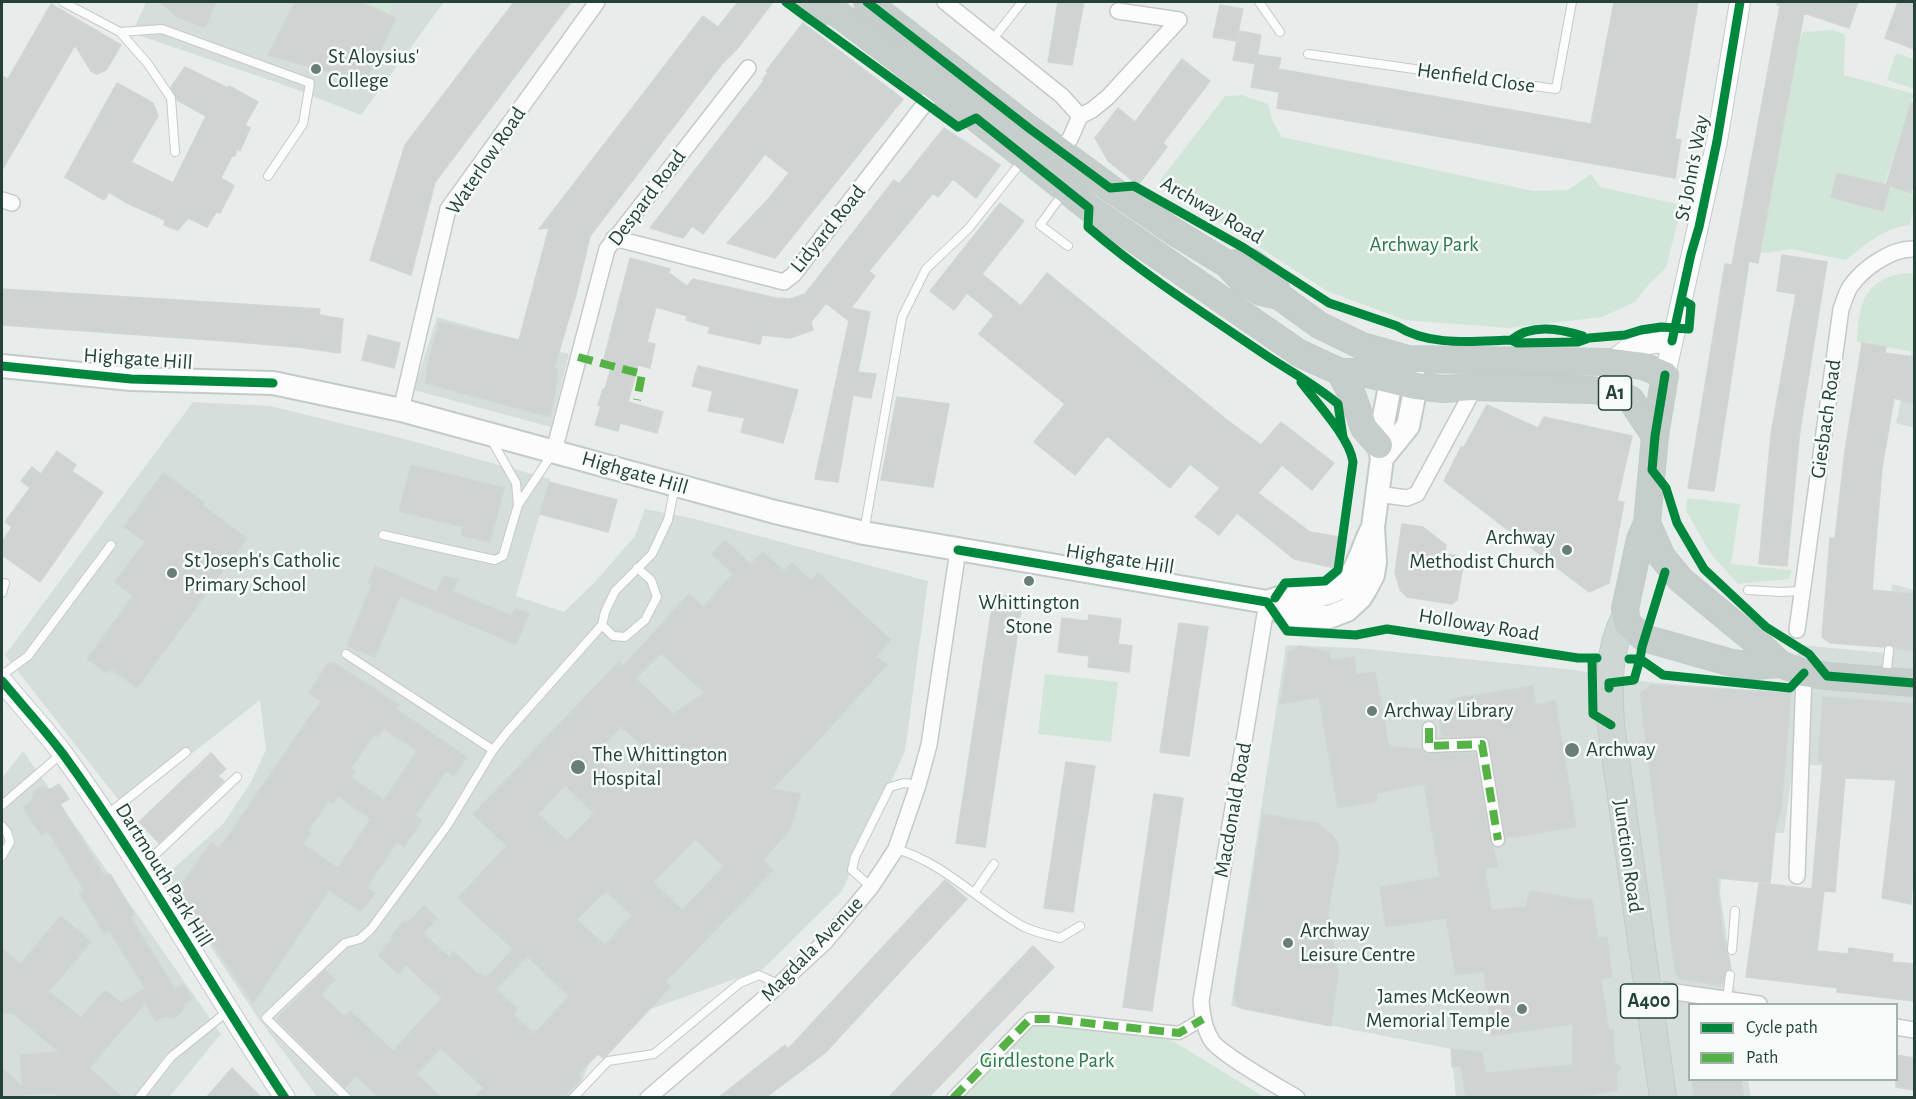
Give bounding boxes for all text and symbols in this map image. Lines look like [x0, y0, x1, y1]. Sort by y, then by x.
place label: St Aloysius' College [328, 44, 419, 94]
street label: Henfield Close [1415, 57, 1537, 99]
marker: St Aloysius' College [309, 62, 323, 76]
street label: Waterlow Road [441, 102, 531, 220]
street label: St John's Way [1669, 113, 1715, 223]
street label: Despard Road [603, 145, 691, 251]
street label: Archway Road [1156, 170, 1268, 250]
street label: Lidyard Road [785, 180, 871, 278]
park label: Archway Park [1369, 232, 1479, 258]
street label: Highgate Hill [82, 343, 194, 375]
street label: Giesbach Road [1805, 358, 1847, 480]
road number: A1 [1598, 376, 1632, 410]
street label: Highgate Hill [579, 446, 691, 500]
place label: Archway Methodist Church [1409, 525, 1555, 575]
street label: Highgate Hill [1064, 538, 1176, 580]
marker: Archway Methodist Church [1560, 543, 1574, 557]
place label: St Joseph's Catholic Primary School [184, 548, 340, 598]
marker: St Joseph's Catholic Primary School [165, 566, 179, 580]
marker: Whittington Stone [1022, 574, 1036, 588]
place label: Whittington Stone [978, 590, 1080, 640]
street label: Holloway Road [1417, 603, 1541, 647]
place label: Archway Library [1384, 698, 1513, 724]
marker: Archway Library [1365, 704, 1379, 718]
place label: Archway [1586, 737, 1656, 763]
street label: Macdonald Road [1209, 740, 1257, 880]
marker: Archway [1563, 741, 1581, 759]
place label: The Whittington Hospital [592, 742, 728, 792]
marker: The Whittington Hospital [569, 758, 587, 776]
street label: Dartmouth Park Hill [110, 798, 218, 952]
street label: Junction Road [1608, 798, 1648, 914]
street label: Magdala Avenue [756, 891, 868, 1007]
place label: Archway Leisure Centre [1300, 918, 1416, 968]
marker: Archway Leisure Centre [1281, 936, 1295, 950]
place label: James McKeown Memorial Temple [1366, 984, 1510, 1034]
road number: A400 [1620, 984, 1678, 1018]
marker: James McKeown Memorial Temple [1515, 1002, 1529, 1016]
legend [1688, 1003, 1898, 1081]
text: Cycle path [1746, 1019, 1818, 1037]
park label: Girdlestone Park [980, 1048, 1114, 1074]
text: Path [1746, 1049, 1778, 1067]

